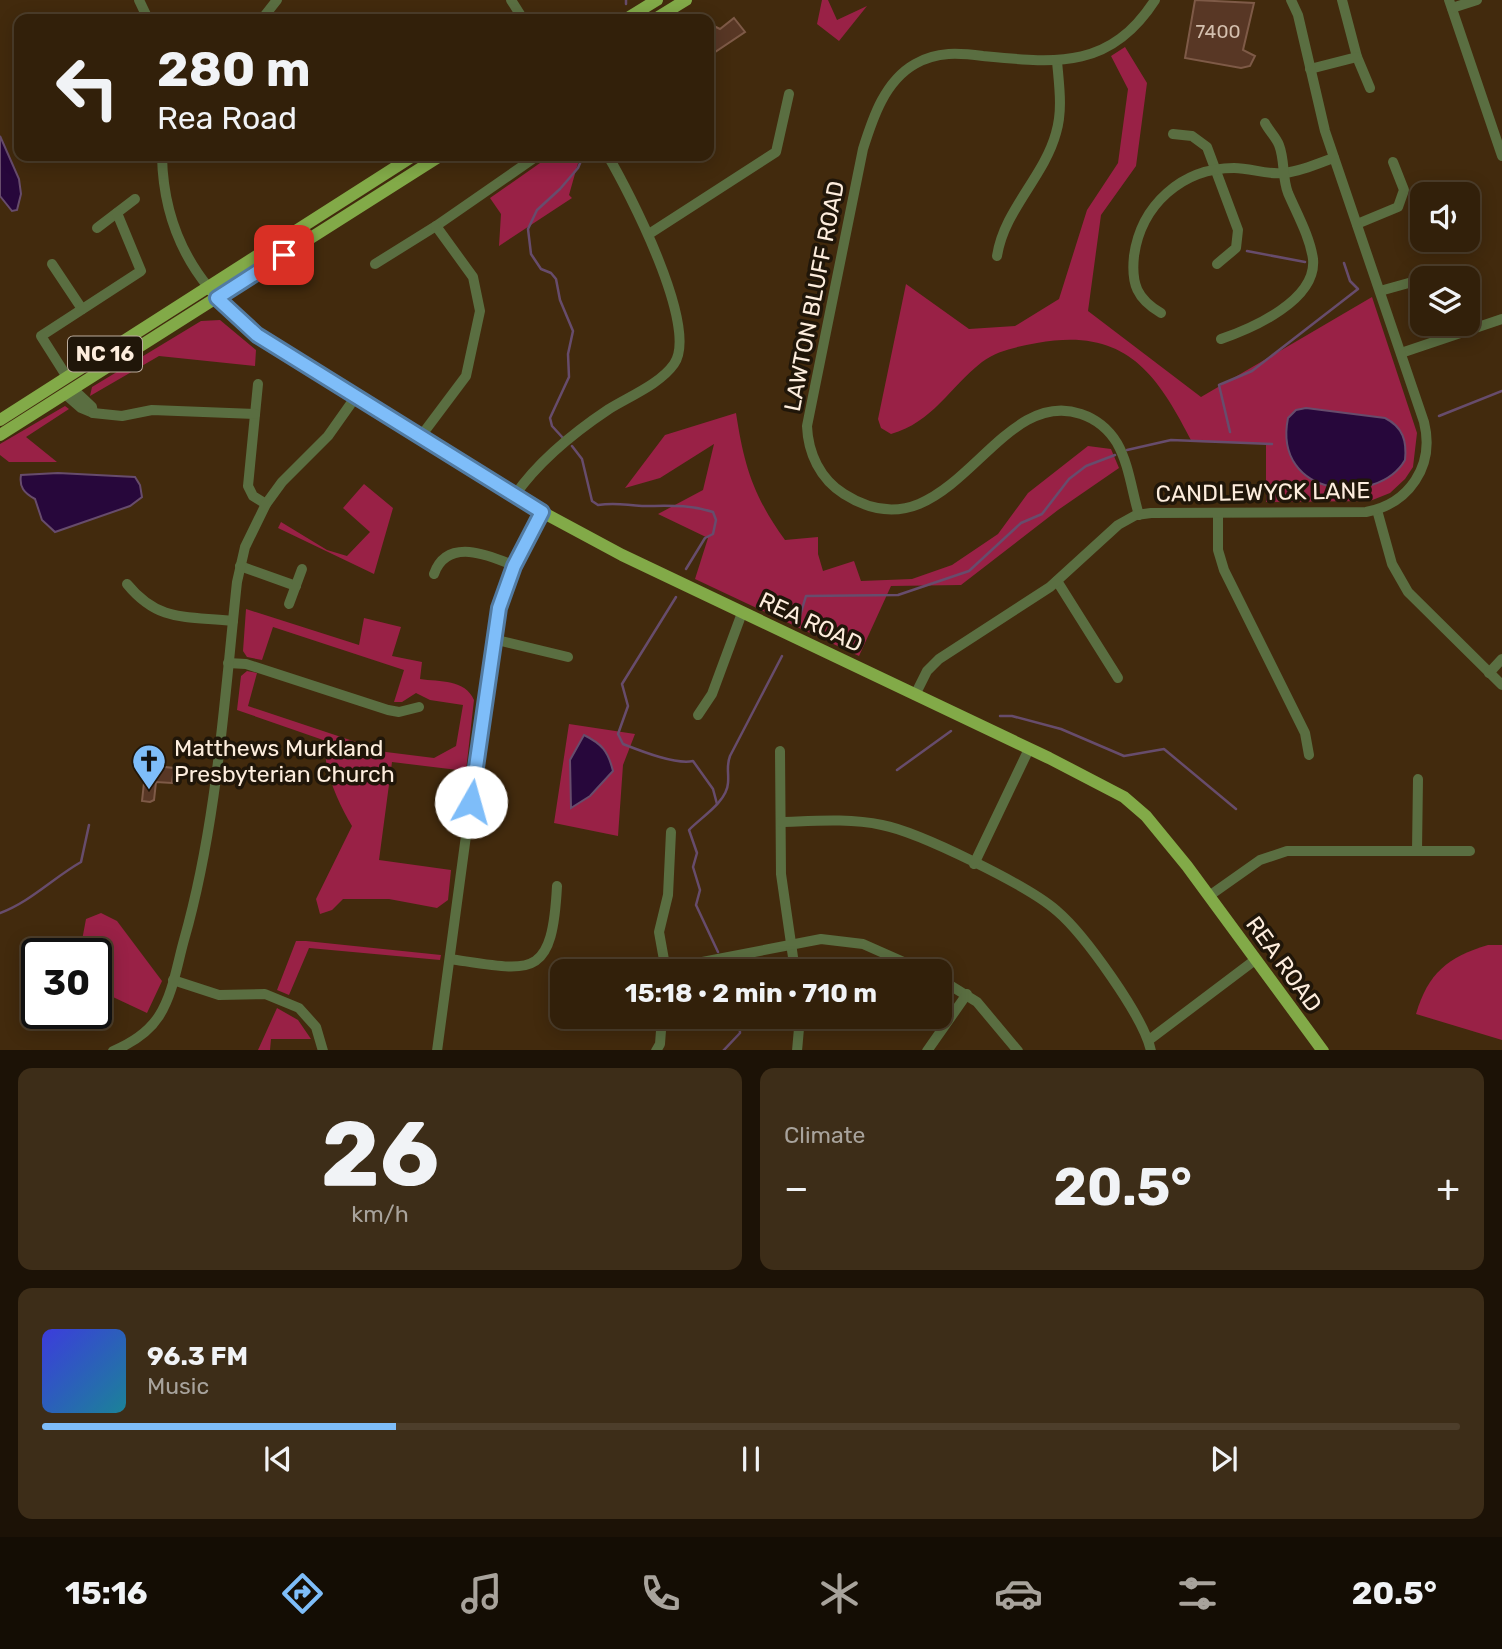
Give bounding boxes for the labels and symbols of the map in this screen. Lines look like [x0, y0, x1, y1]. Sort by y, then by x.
house number: 7400 [1195, 20, 1241, 43]
street label: LAWTON BLUFF ROAD [778, 178, 850, 414]
pin [254, 225, 314, 285]
road number: NC 16 [68, 336, 142, 372]
street label: CANDLEWYCK LANE [1155, 476, 1371, 508]
street label: REA ROAD [755, 586, 867, 658]
place label: Matthews Murkland Presbyterian Church [174, 734, 395, 788]
church icon: Matthews Murkland Presbyterian Church [130, 742, 168, 791]
position arrow [434, 765, 508, 839]
street label: REA ROAD [1240, 911, 1328, 1017]
speed limit sign: 30 [21, 938, 112, 1029]

